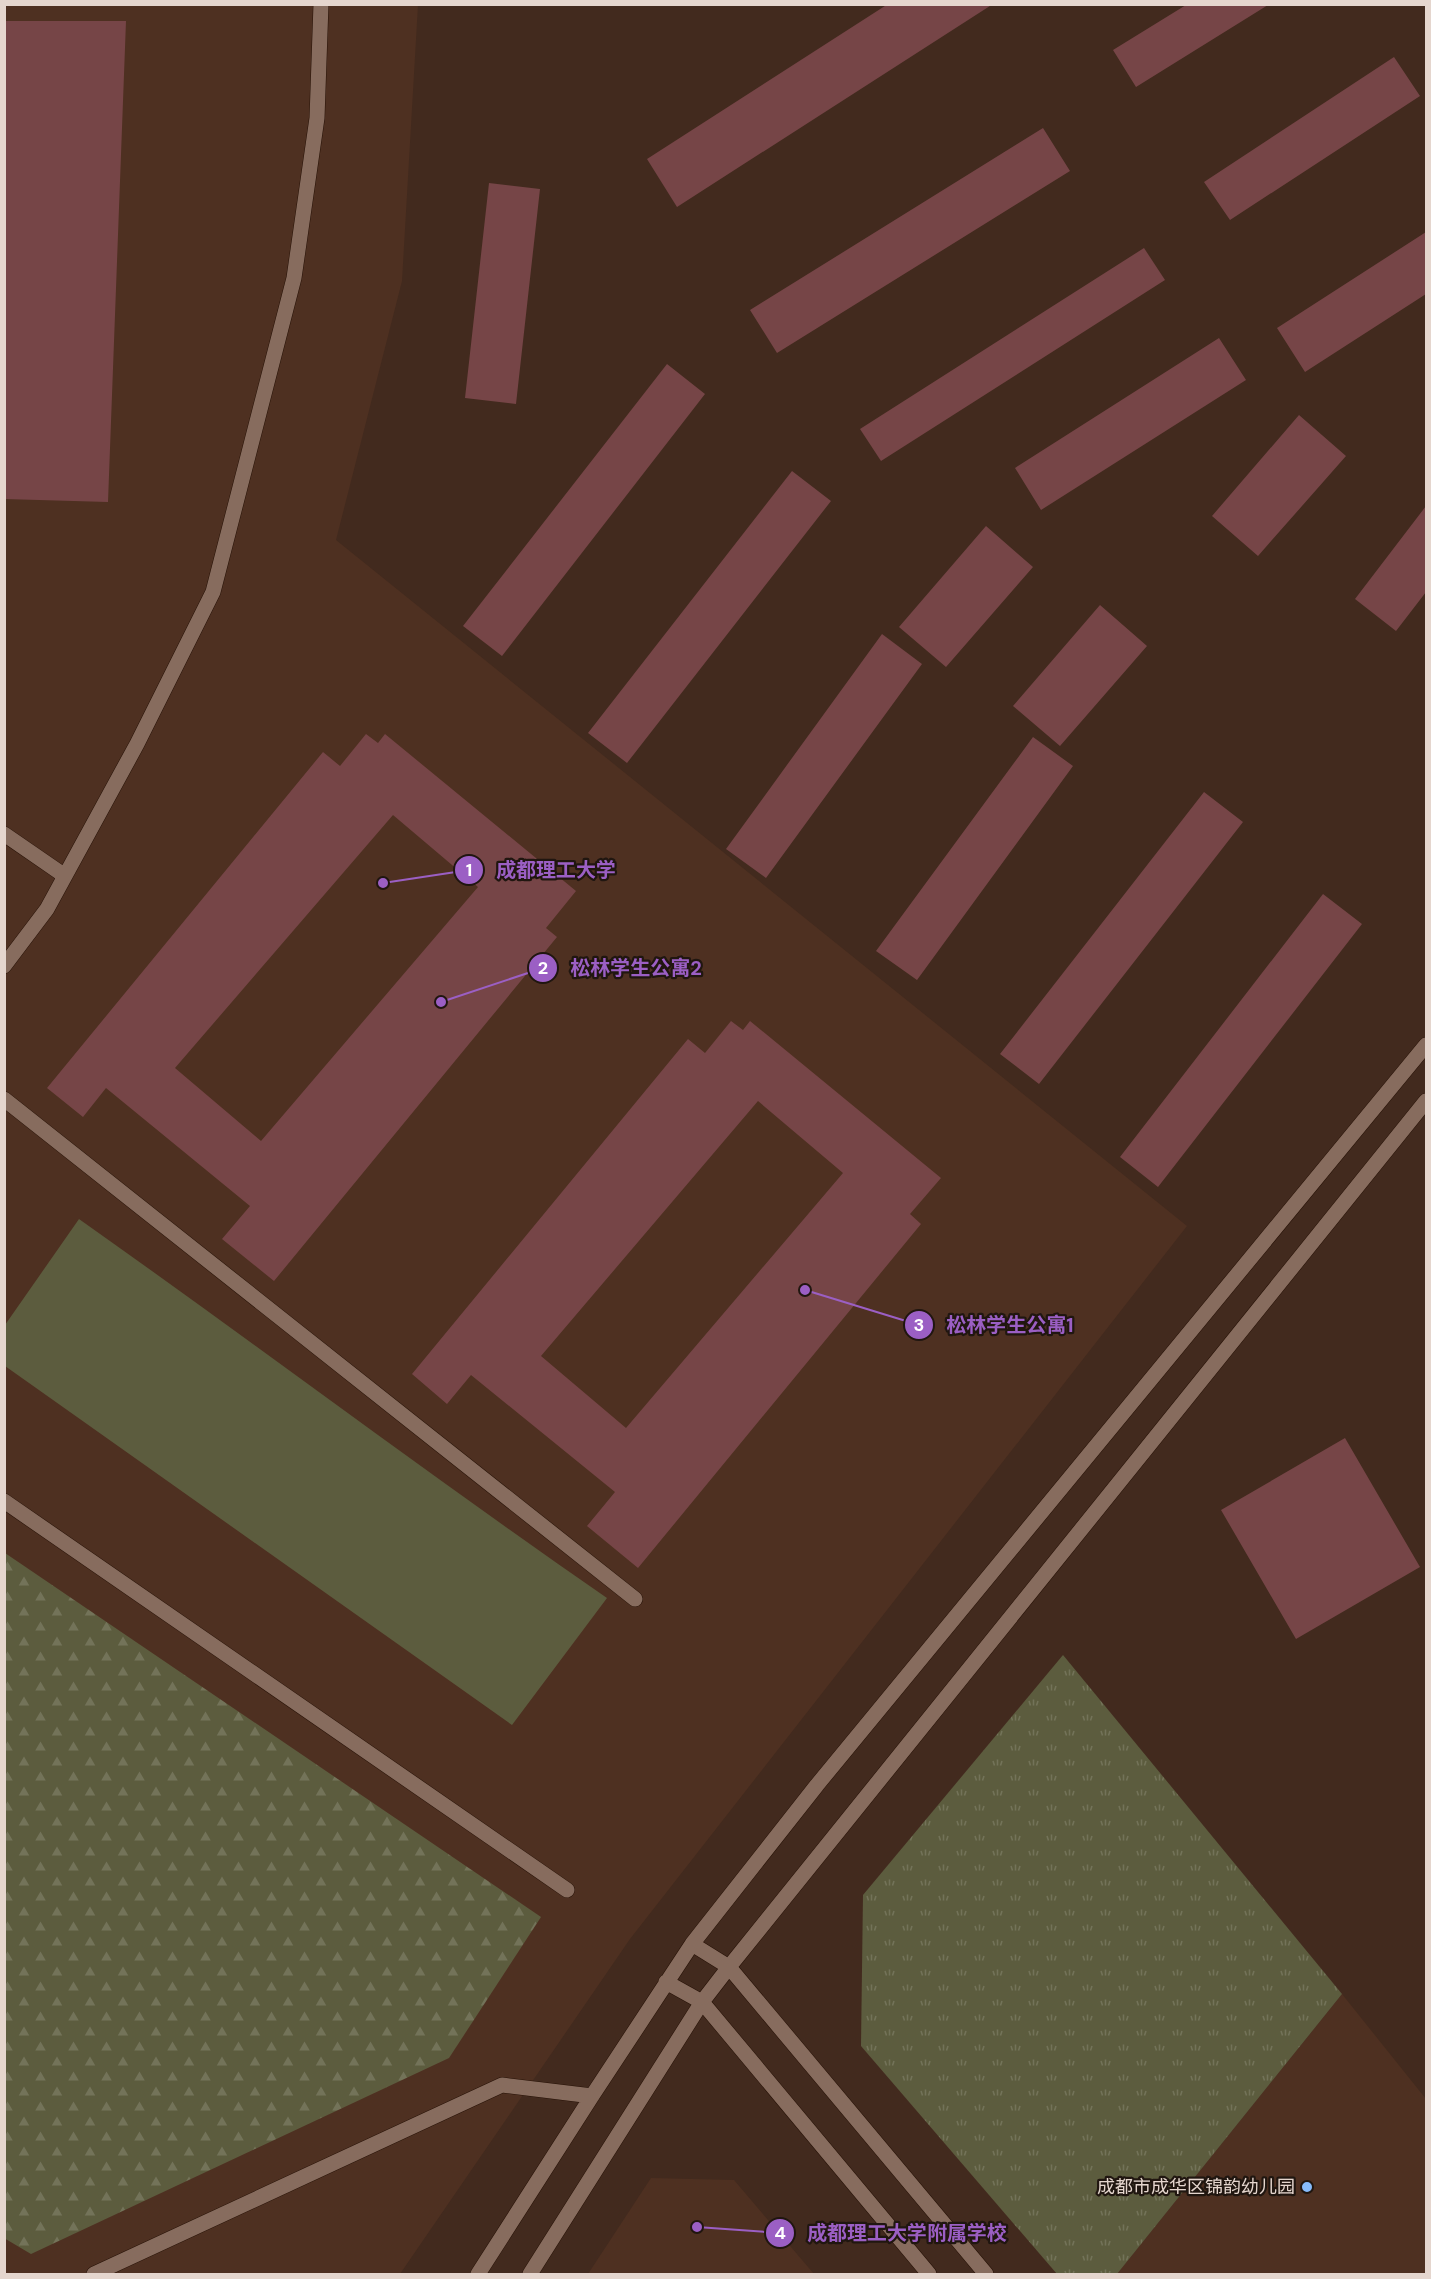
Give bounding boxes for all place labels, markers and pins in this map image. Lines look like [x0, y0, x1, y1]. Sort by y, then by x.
callout: 成都理工大学 [454, 851, 628, 889]
callout: 松林学生公寓2 [528, 949, 713, 987]
callout: 松林学生公寓1 [904, 1306, 1086, 1344]
place label: 成都市成华区锦韵幼儿园 [1097, 2175, 1295, 2199]
marker: 成都市成华区锦韵幼儿园 [1300, 2180, 1314, 2194]
callout: 成都理工大学附属学校 [765, 2214, 1019, 2252]

